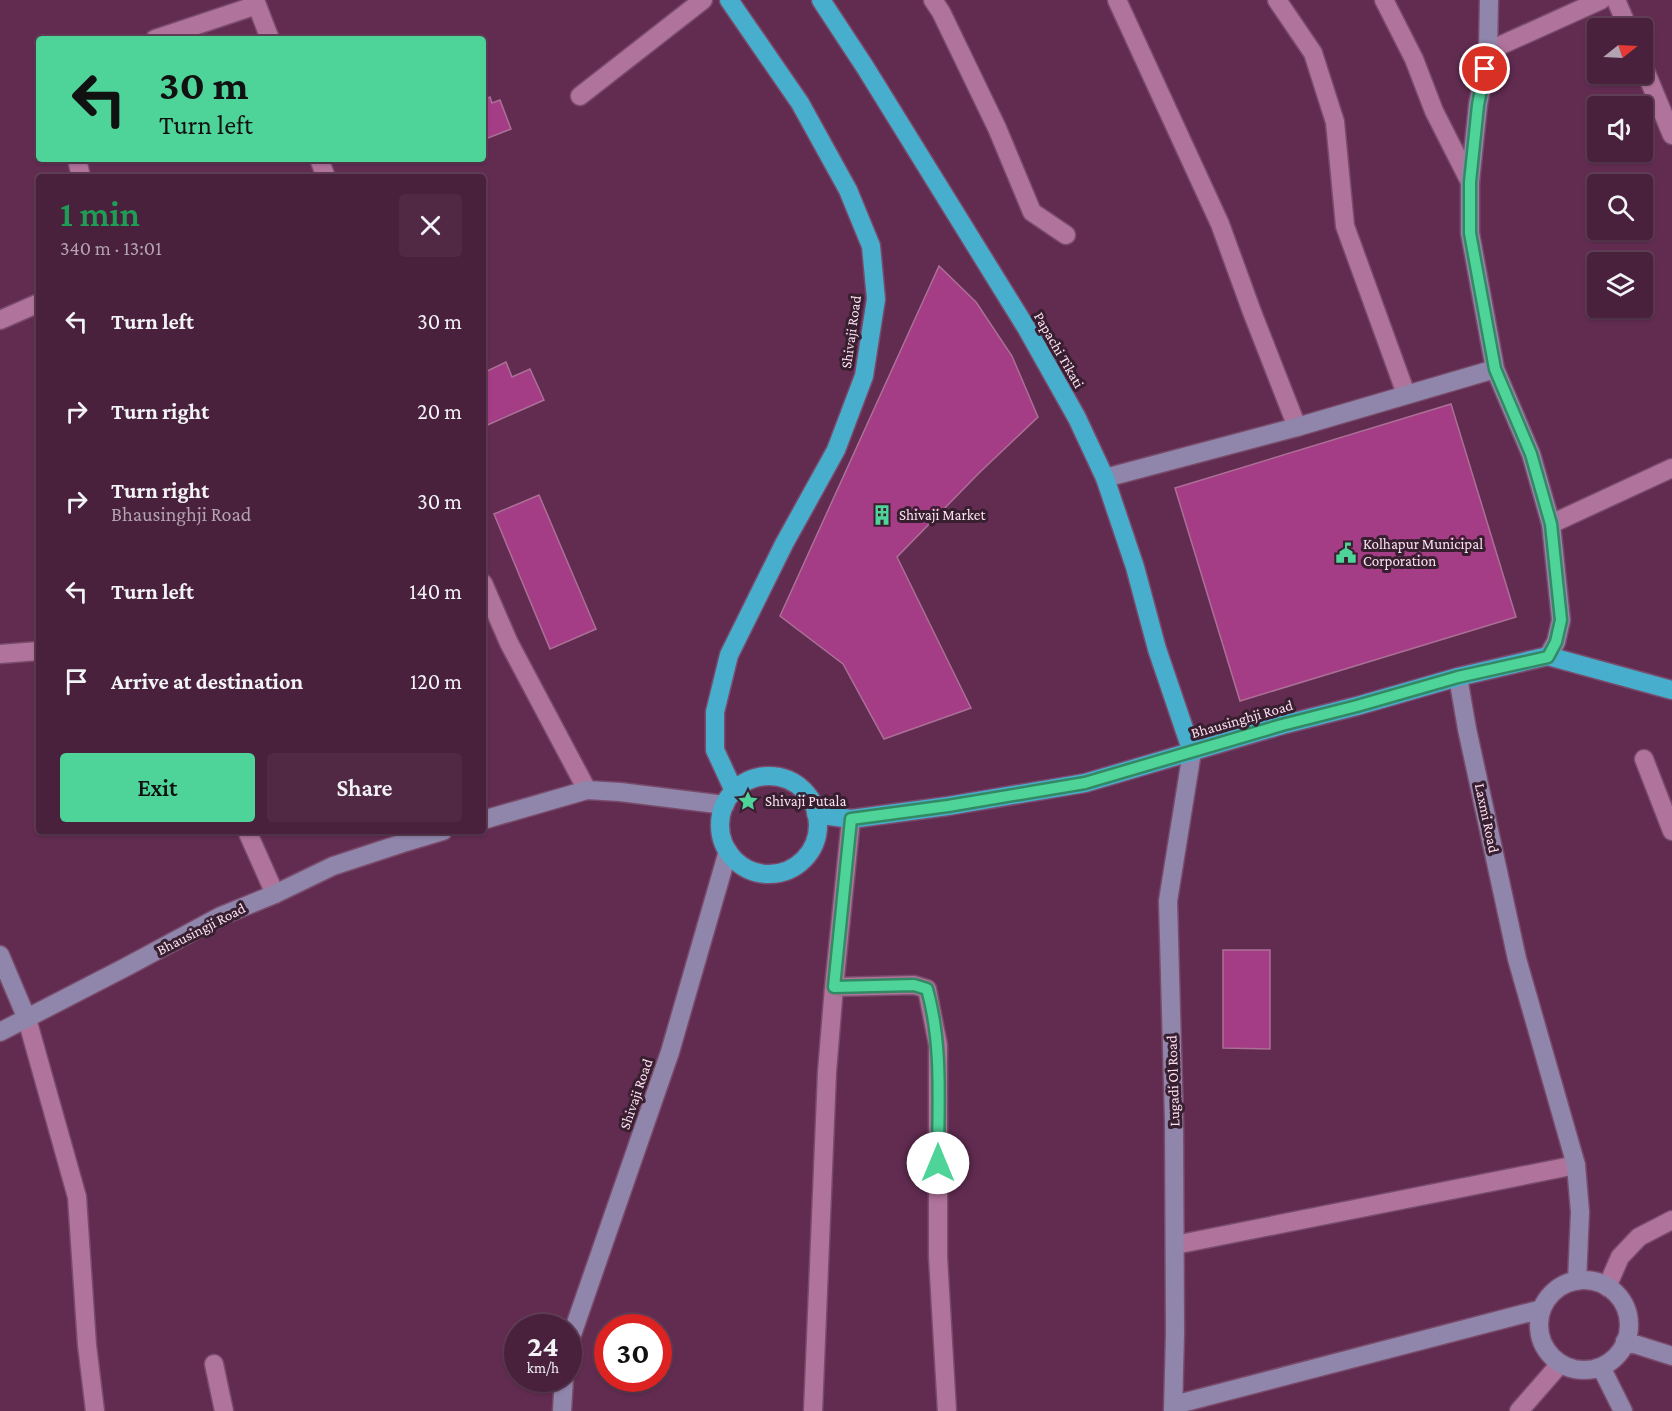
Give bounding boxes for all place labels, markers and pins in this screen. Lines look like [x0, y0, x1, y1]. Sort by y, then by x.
pin [1459, 43, 1510, 94]
building icon: Shivaji Market [870, 503, 894, 527]
place label: Shivaji Market [899, 507, 986, 524]
place label: Kolhapur Municipal Corporation [1363, 536, 1483, 570]
public building icon: Kolhapur Municipal Corporation [1334, 541, 1358, 565]
place icon: Shivaji Putala [736, 789, 760, 813]
place label: Shivaji Putala [765, 793, 846, 810]

